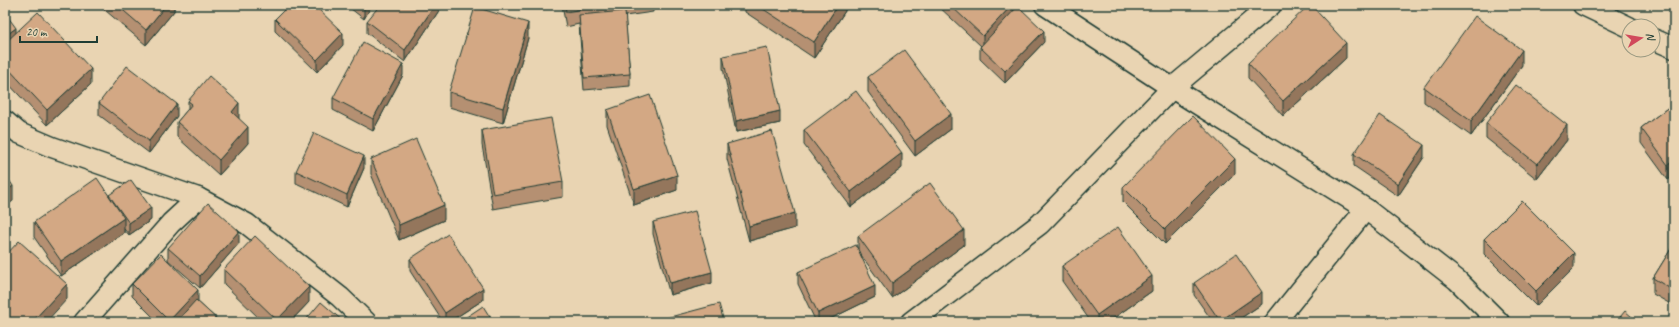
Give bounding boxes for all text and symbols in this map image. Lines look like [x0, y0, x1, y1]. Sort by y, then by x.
scale bar [20, 18, 97, 44]
north arrow [1621, 18, 1661, 58]
text: 20 m [26, 24, 48, 40]
text: N [1643, 31, 1659, 43]

